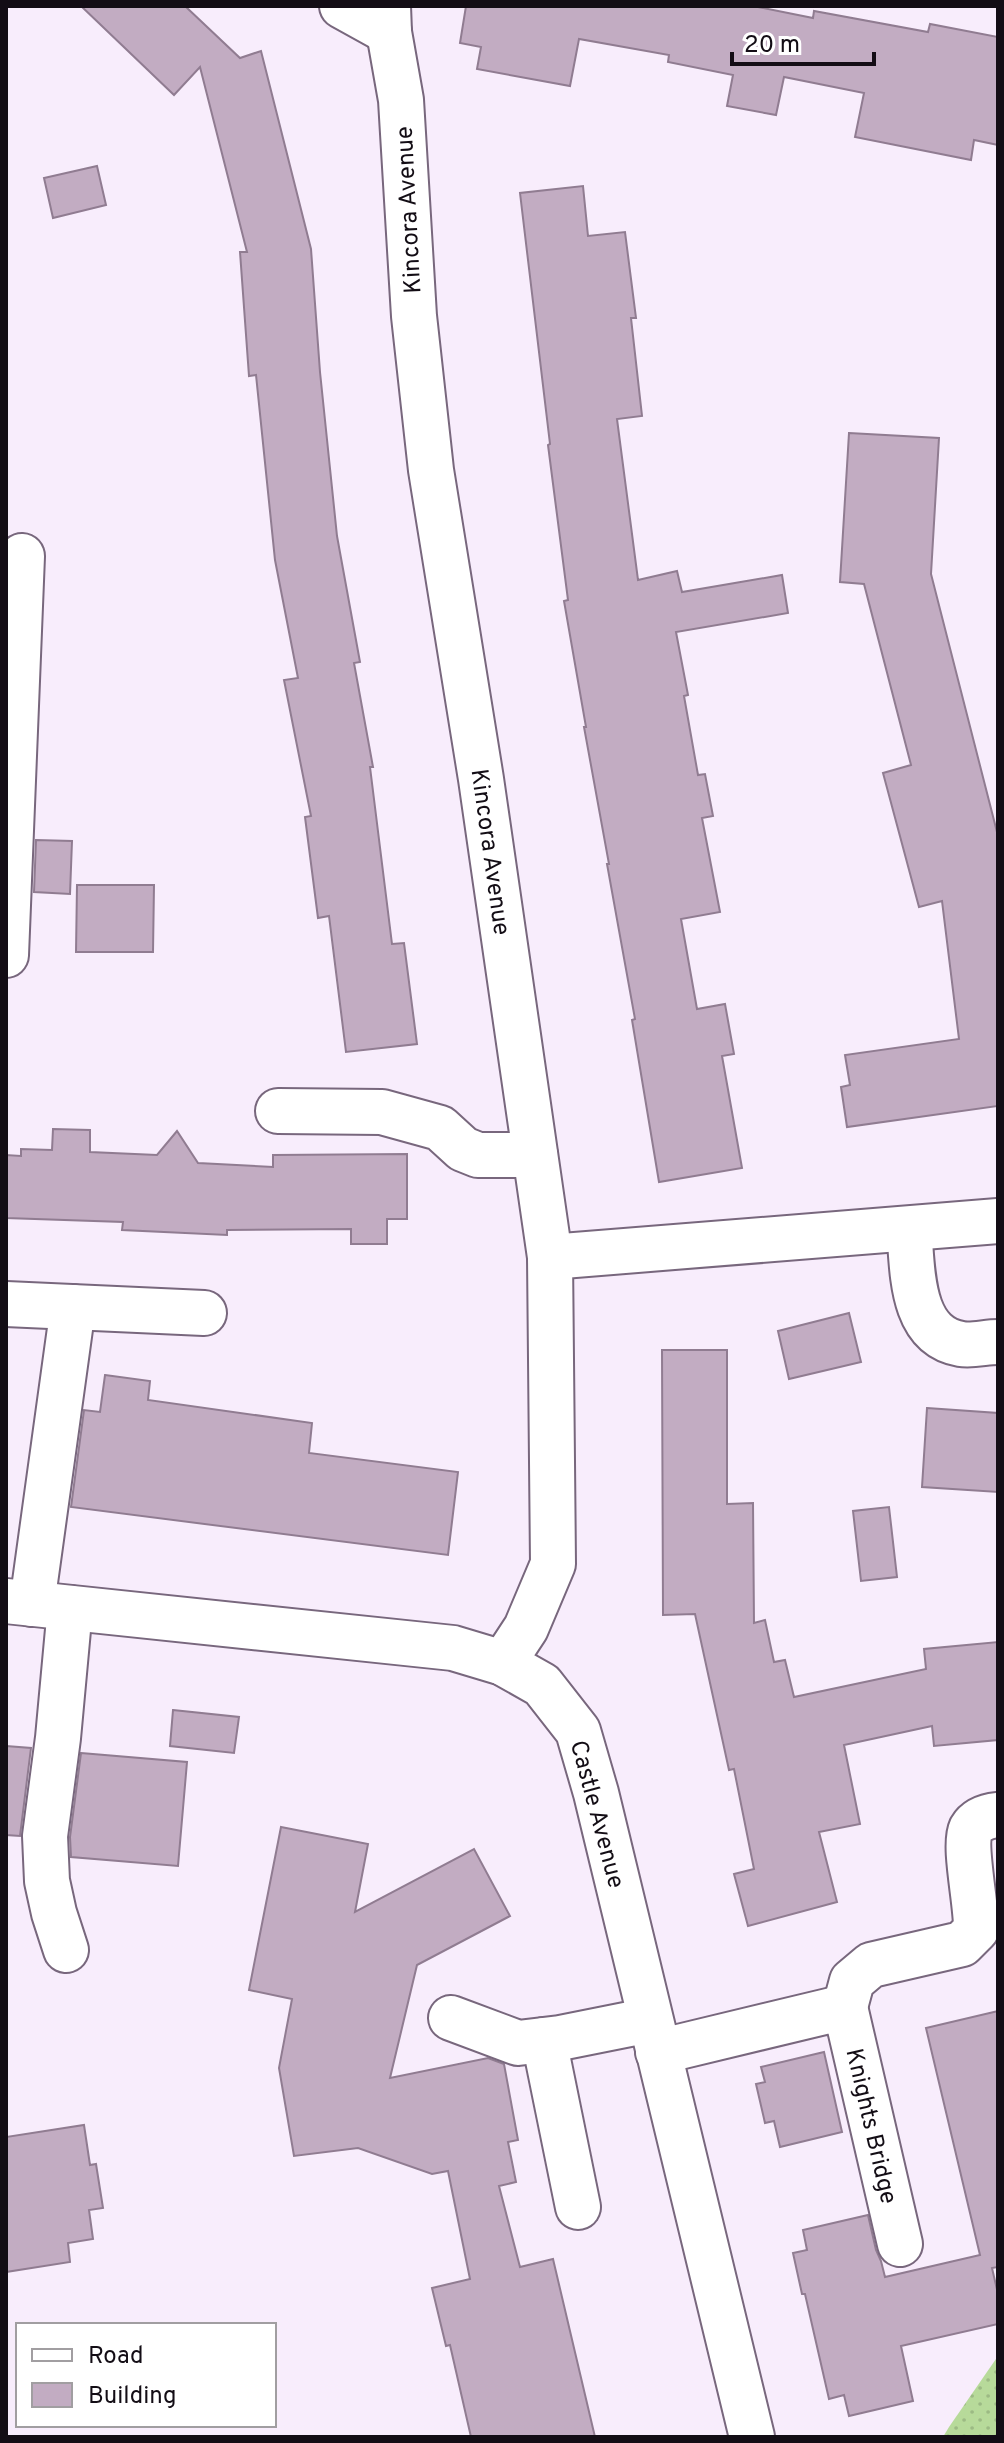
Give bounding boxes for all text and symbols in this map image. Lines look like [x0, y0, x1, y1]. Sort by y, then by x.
scale bar [732, 16, 874, 66]
text: 20 m [744, 31, 800, 61]
street label: Kincora Avenue [391, 125, 429, 294]
street label: Kincora Avenue [462, 767, 516, 937]
street label: Castle Avenue [562, 1737, 630, 1892]
street label: Knights Bridge [838, 2046, 903, 2207]
legend [16, 2323, 276, 2427]
text: Road [88, 2342, 144, 2372]
text: Building [88, 2382, 177, 2412]

